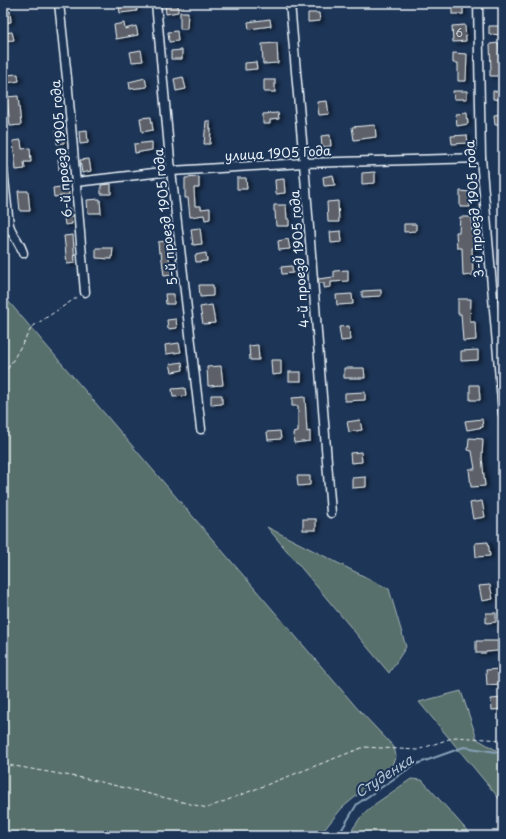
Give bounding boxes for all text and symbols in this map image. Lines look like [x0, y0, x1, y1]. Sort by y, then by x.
house number: 6 [455, 24, 463, 41]
street label: 6-й проезд 1905 года [45, 78, 76, 219]
street label: 3-й проезд 1905 года [459, 139, 488, 278]
street label: улица 1905 Года [224, 140, 333, 165]
street label: 5-й проезд 1905 года [148, 147, 181, 286]
street label: 4-й проезд 1905 года [284, 189, 313, 328]
water label: Студенка [350, 748, 418, 802]

